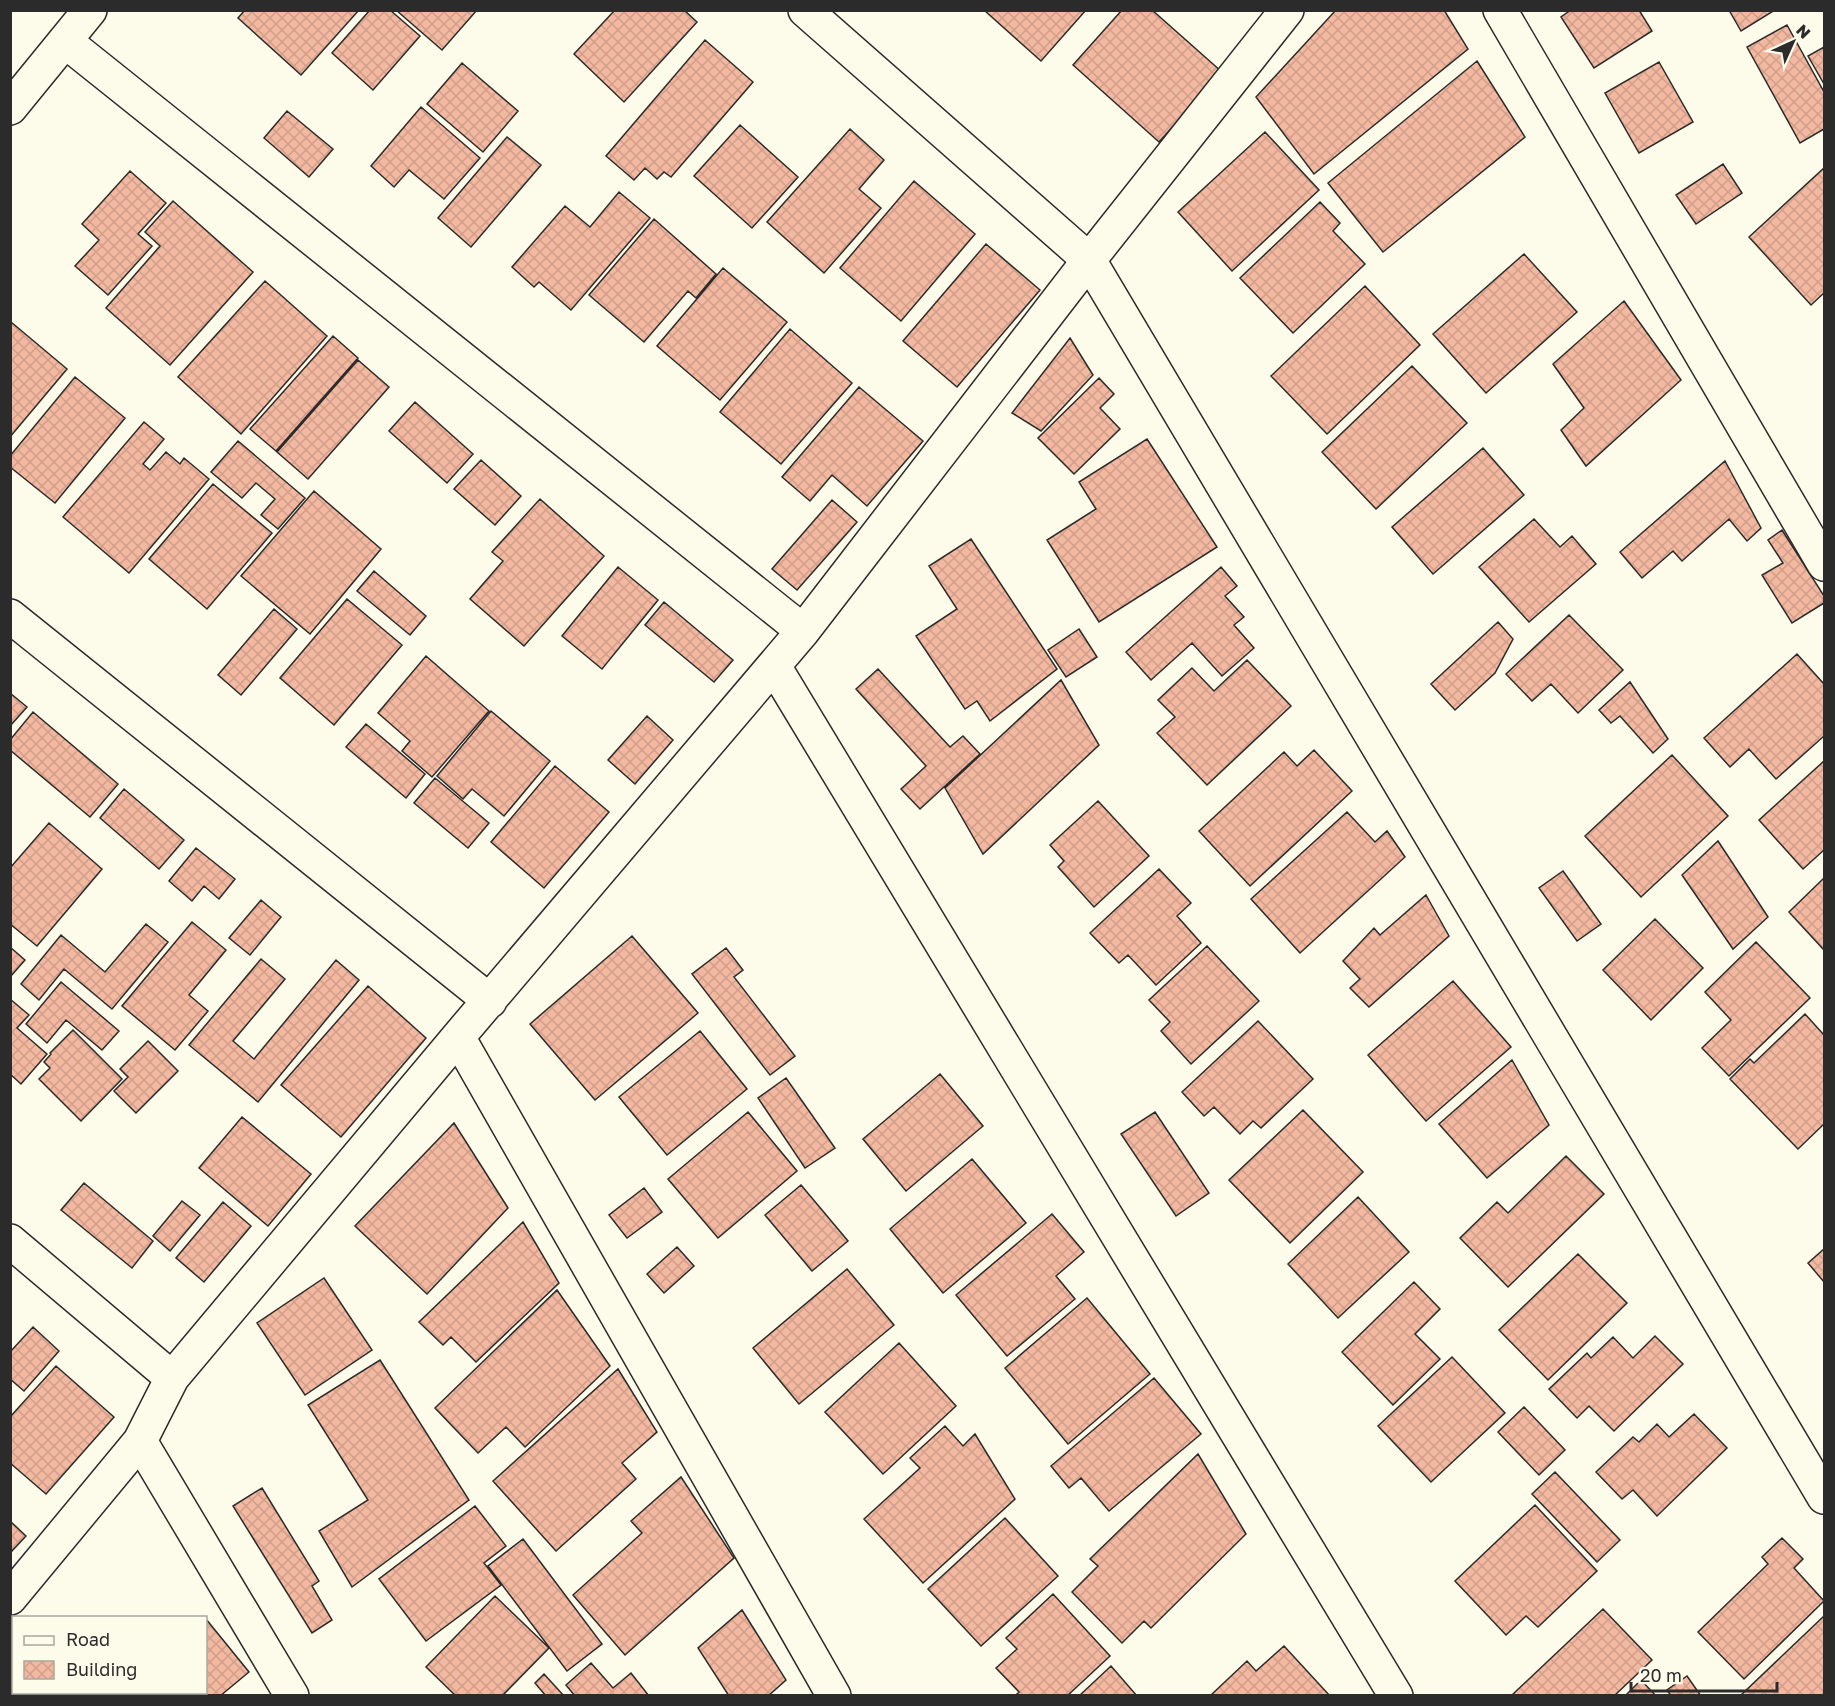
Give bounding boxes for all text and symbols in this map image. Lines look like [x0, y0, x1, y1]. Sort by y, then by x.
north arrow [1763, 12, 1823, 72]
text: N [1792, 20, 1815, 43]
legend [12, 1616, 207, 1694]
text: Road [66, 1628, 110, 1650]
scale bar [1631, 1655, 1776, 1693]
text: Building [66, 1658, 137, 1680]
text: 20 m [1640, 1664, 1682, 1686]

